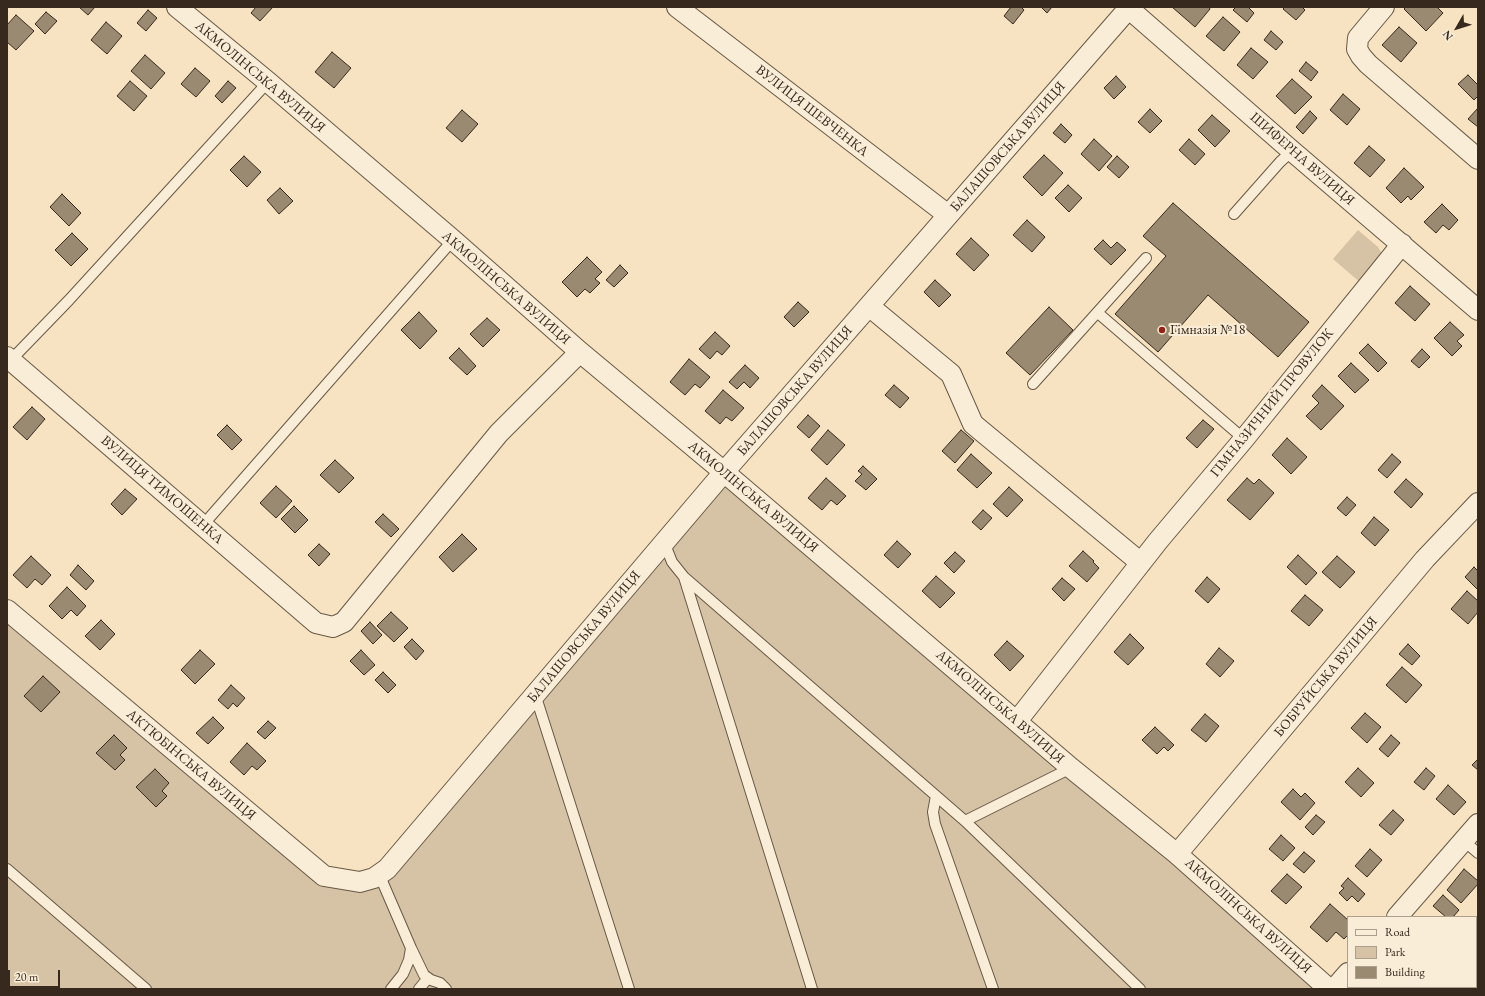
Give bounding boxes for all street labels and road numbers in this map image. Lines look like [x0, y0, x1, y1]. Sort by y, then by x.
street label: АКМОЛІНСЬКА ВУЛИЦЯ [192, 18, 328, 136]
street label: ВУЛИЦЯ ШЕВЧЕНКА [752, 62, 872, 160]
street label: БАЛАШОВСЬКА ВУЛИЦЯ [947, 78, 1069, 216]
street label: ШИФЕРНА ВУЛИЦЯ [1246, 109, 1358, 209]
street label: АКМОЛІНСЬКА ВУЛИЦЯ [438, 228, 574, 348]
street label: БАЛАШОВСЬКА ВУЛИЦЯ [734, 322, 856, 460]
street label: ГІМНАЗИЧНИЙ ПРОВУЛОК [1207, 325, 1337, 481]
street label: ВУЛИЦЯ ТИМОШЕНКА [97, 432, 227, 548]
street label: АКМОЛІНСЬКА ВУЛИЦЯ [685, 438, 821, 556]
street label: БАЛАШОВСЬКА ВУЛИЦЯ [524, 568, 644, 706]
street label: БОБРУЙСЬКА ВУЛИЦЯ [1271, 613, 1381, 741]
street label: АКМОЛІНСЬКА ВУЛИЦЯ [932, 647, 1068, 767]
street label: АКТЮБІНСЬКА ВУЛИЦЯ [123, 706, 259, 824]
street label: АКМОЛІНСЬКА ВУЛИЦЯ [1181, 855, 1315, 977]

